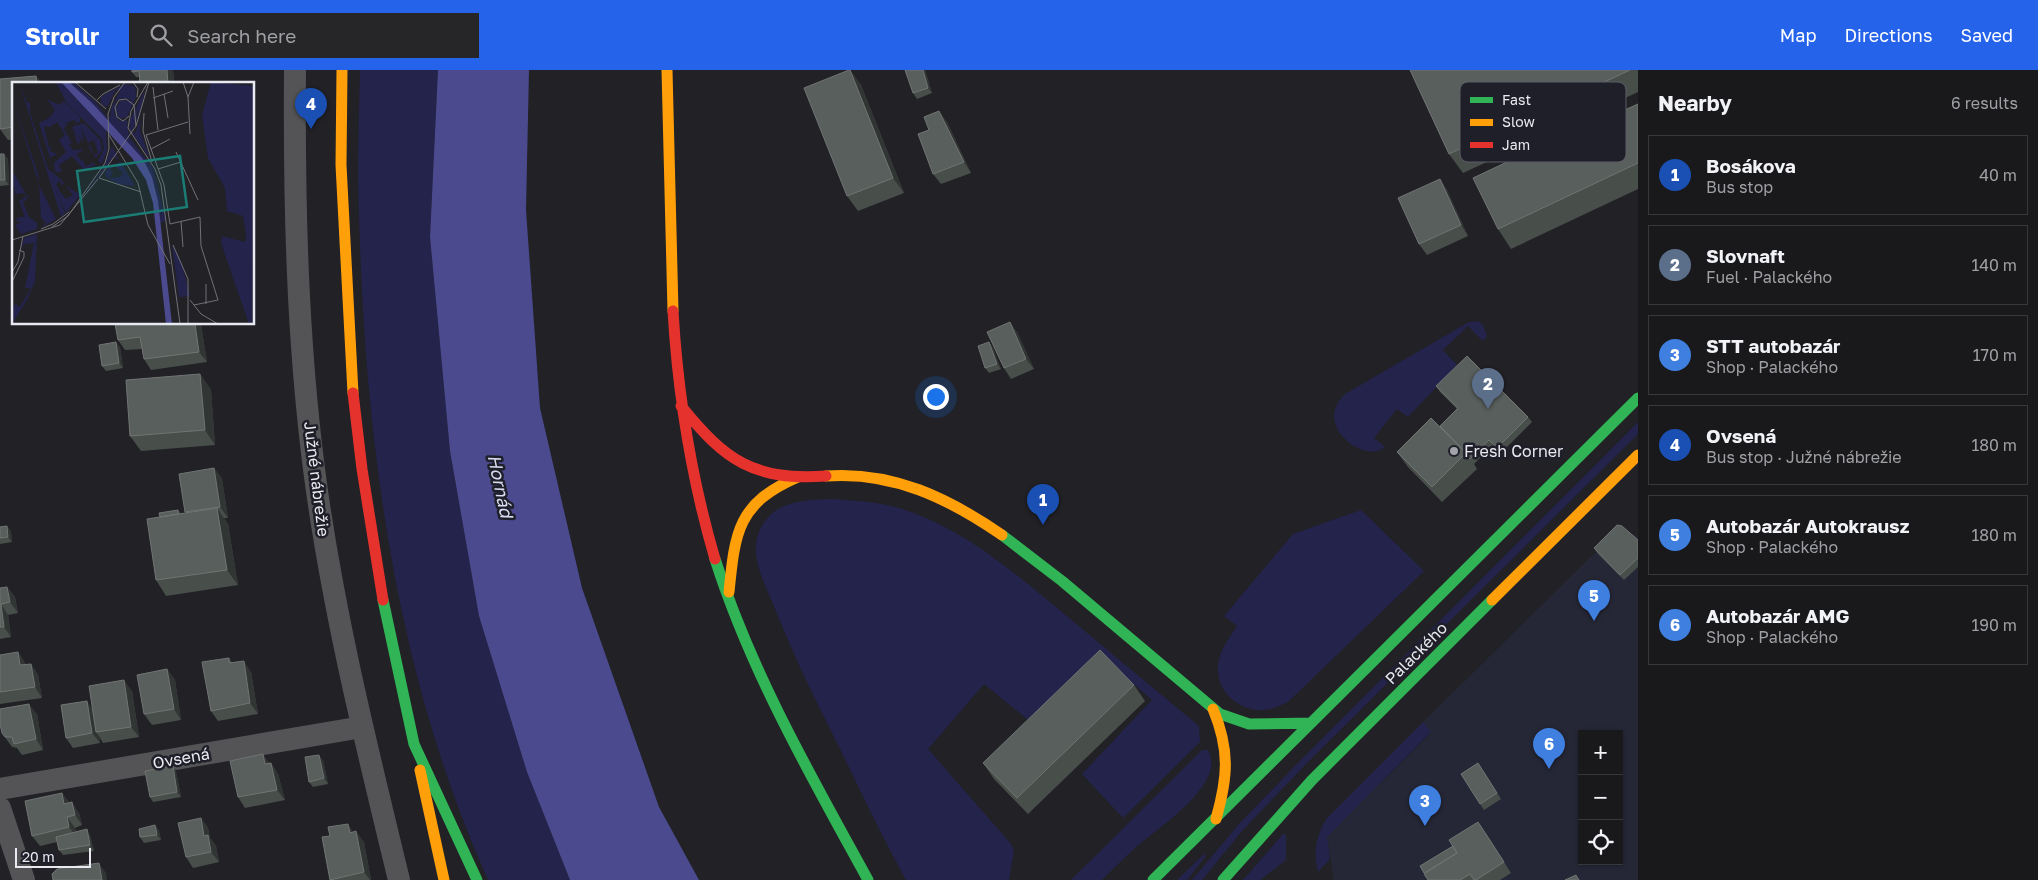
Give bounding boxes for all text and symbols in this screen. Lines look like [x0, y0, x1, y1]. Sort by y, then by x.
search box [129, 13, 479, 58]
text: Strollr [25, 21, 99, 50]
icon: search [147, 21, 175, 49]
text: Search here [187, 24, 296, 47]
text: Map [1780, 24, 1816, 46]
text: Directions [1844, 24, 1932, 46]
text: Saved [1960, 24, 2013, 46]
inset map [12, 82, 255, 325]
legend [1460, 82, 1626, 162]
pin: 4 [295, 88, 327, 129]
text: Nearby [1658, 90, 1732, 116]
text: Fast [1502, 91, 1531, 108]
text: 6 results [1951, 93, 2018, 113]
text: Slow [1502, 113, 1535, 130]
text: Jam [1502, 136, 1530, 153]
text: Bosákova [1706, 154, 1796, 177]
text: 1 [1671, 165, 1679, 185]
text: 40 m [1979, 165, 2017, 185]
text: Bus stop [1706, 177, 1773, 197]
text: Slovnaft [1706, 244, 1785, 267]
text: 2 [1670, 255, 1680, 275]
text: 140 m [1971, 255, 2017, 275]
text: Fuel · Palackého [1706, 267, 1832, 287]
text: STT autobazár [1706, 334, 1841, 357]
text: 3 [1670, 345, 1680, 365]
text: 170 m [1973, 345, 2017, 365]
text: Shop · Palackého [1706, 357, 1838, 377]
pin: 2 [1472, 368, 1504, 409]
your location [923, 384, 949, 410]
street label: Južné nábrežie [300, 420, 334, 538]
text: Ovsená [1706, 424, 1776, 447]
text: 4 [1670, 435, 1680, 455]
text: 180 m [1971, 435, 2017, 455]
place label: Fresh Corner [1464, 441, 1563, 461]
marker: Fresh Corner [1448, 445, 1460, 457]
text: Bus stop · Južné nábrežie [1706, 447, 1902, 467]
water label: Hornád [484, 452, 519, 521]
pin: 1 [1027, 484, 1059, 525]
text: Autobazár Autokrausz [1706, 514, 1909, 537]
text: 5 [1670, 525, 1680, 545]
text: 180 m [1971, 525, 2017, 545]
text: Shop · Palackého [1706, 537, 1838, 557]
pin: 5 [1578, 580, 1610, 621]
text: Autobazár AMG [1706, 604, 1849, 627]
text: 6 [1670, 615, 1680, 635]
text: 190 m [1971, 615, 2017, 635]
street label: Palackého [1381, 618, 1451, 688]
text: Shop · Palackého [1706, 627, 1838, 647]
pin: 6 [1533, 728, 1565, 769]
map controls [1578, 730, 1623, 865]
button: + [1578, 730, 1623, 775]
street label: Ovsená [151, 743, 211, 773]
button: − [1578, 775, 1623, 820]
pin: 3 [1409, 785, 1441, 826]
button: locate [1578, 820, 1623, 865]
scale bar [15, 845, 91, 868]
text: 20 m [22, 848, 55, 865]

